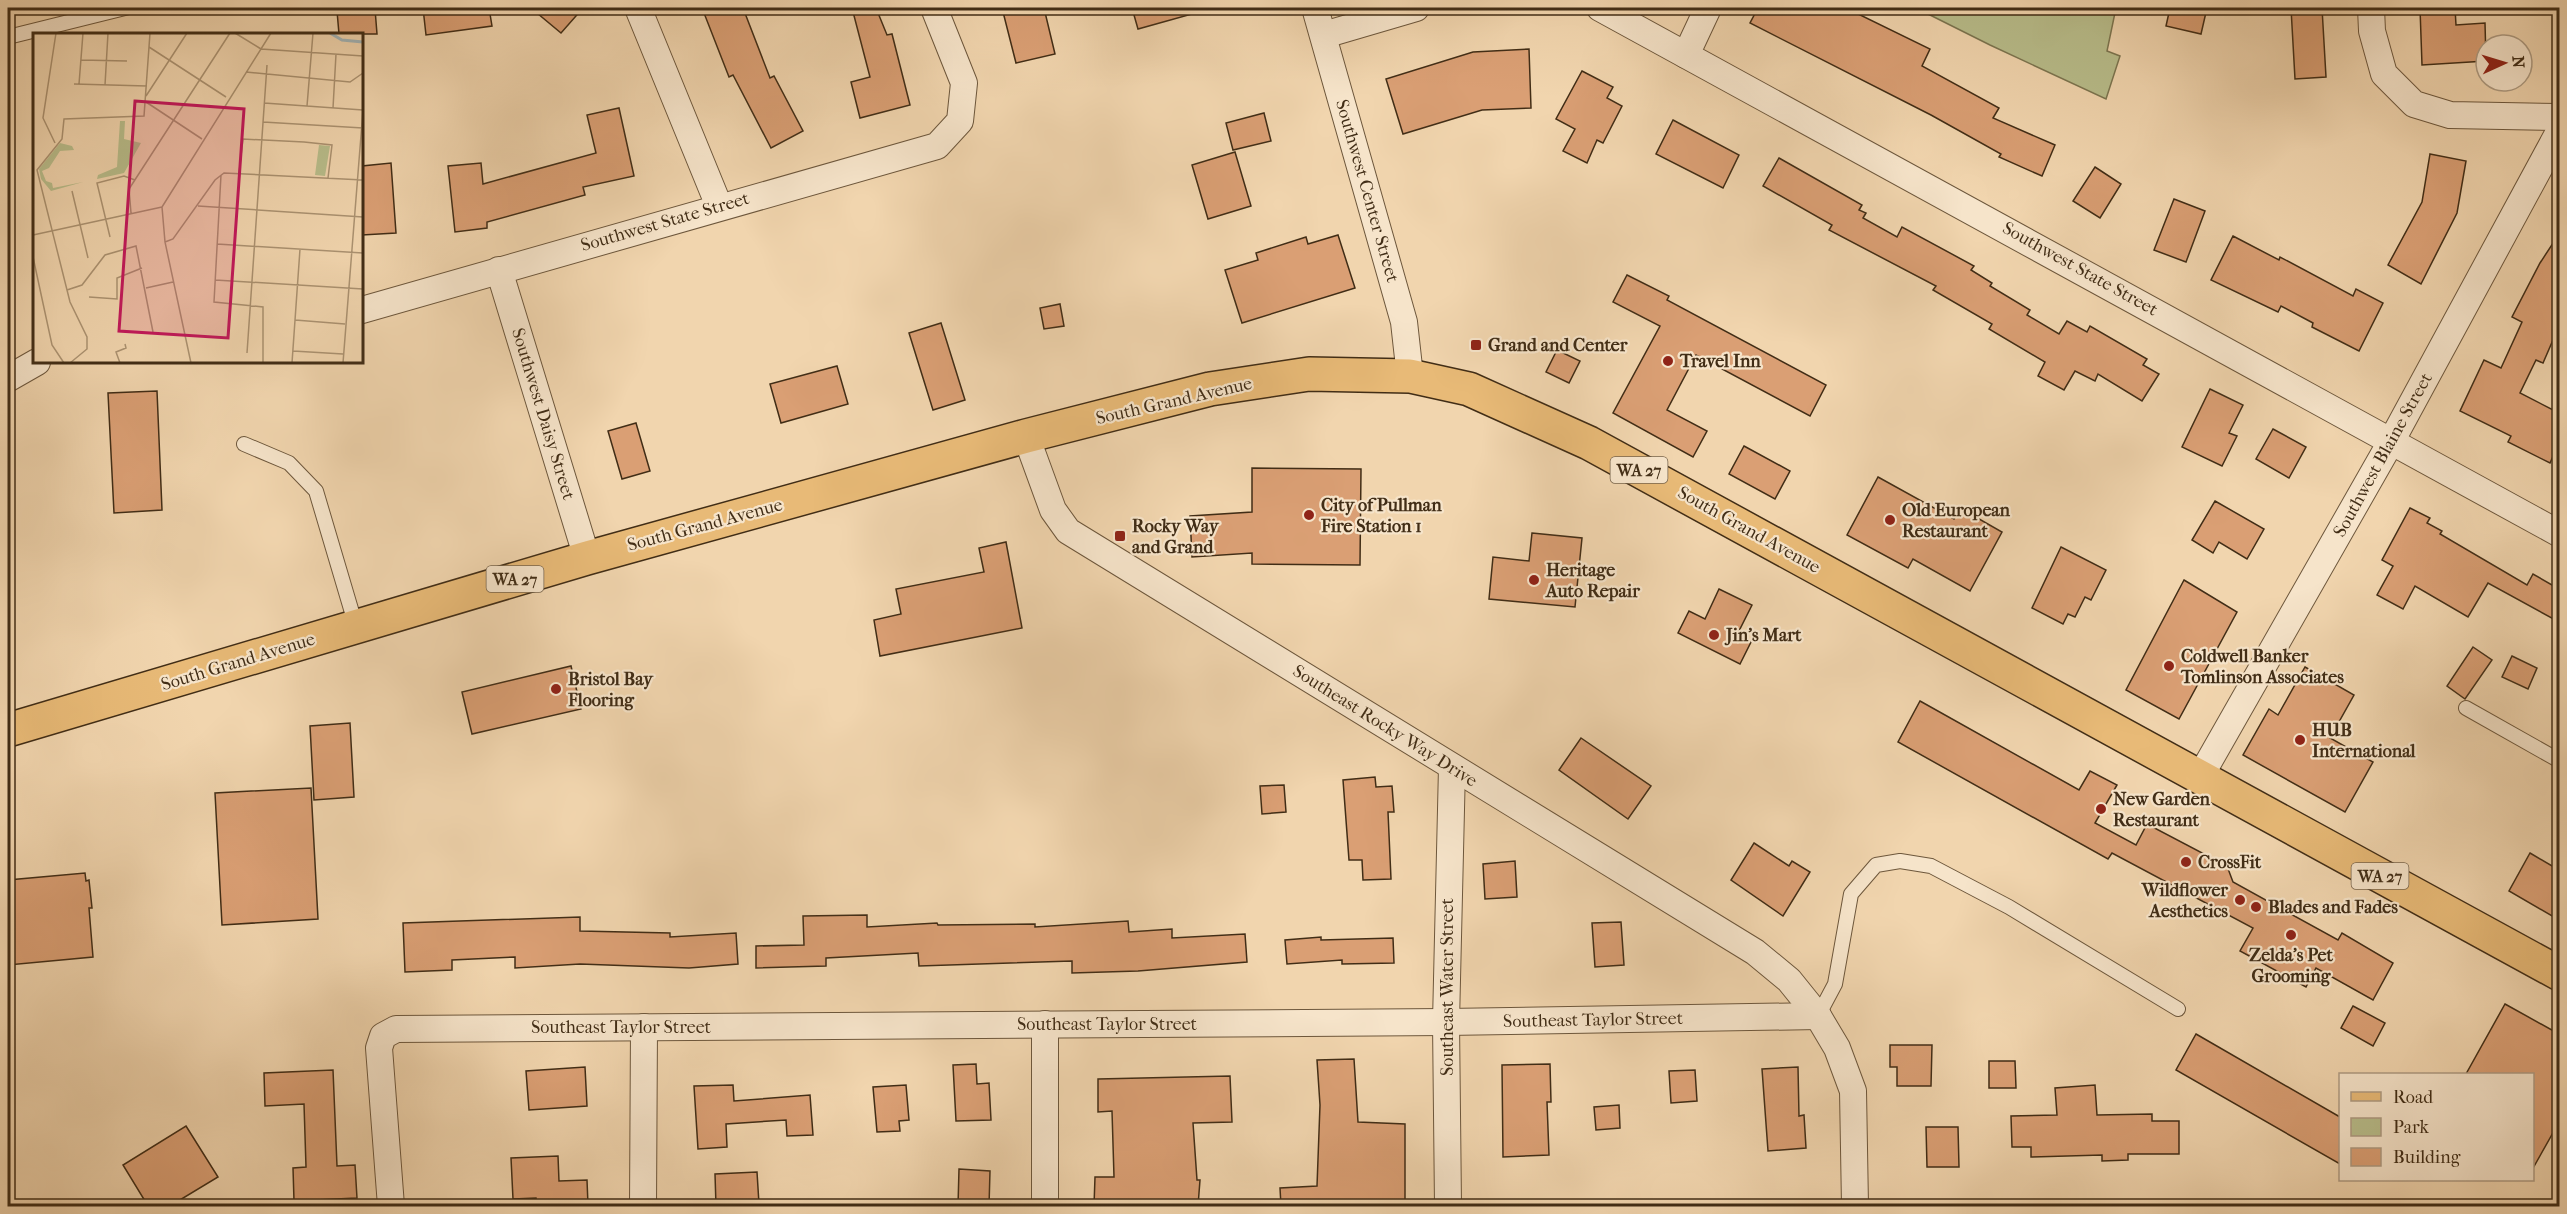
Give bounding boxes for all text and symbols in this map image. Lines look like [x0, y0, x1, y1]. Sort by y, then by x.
inset map [33, 33, 363, 363]
north arrow [2474, 33, 2534, 93]
text: N [2509, 55, 2528, 70]
street label: Southwest Center Street [1331, 97, 1403, 285]
street label: Southwest State Street [578, 188, 752, 256]
street label: Southwest State Street [1999, 218, 2162, 321]
street label: Southwest Daisy Street [507, 326, 579, 503]
place label: Grand and Center [1488, 335, 1628, 356]
marker: Grand and Center [1469, 338, 1483, 352]
place label: Travel Inn [1679, 351, 1761, 372]
marker: Travel Inn [1661, 354, 1675, 368]
street label: Southwest Blaine Street [2329, 369, 2437, 541]
street label: South Grand Avenue [1094, 373, 1254, 429]
road number: WA 27 [1610, 457, 1668, 483]
street label: South Grand Avenue [1674, 482, 1824, 578]
street label: South Grand Avenue [625, 494, 785, 556]
place label: City of Pullman Fire Station 1 [1320, 495, 1442, 537]
place label: Old European Restaurant [1902, 500, 2011, 542]
marker: City of Pullman Fire Station 1 [1302, 508, 1316, 522]
marker: Old European Restaurant [1883, 513, 1897, 527]
place label: Rocky Way and Grand [1132, 516, 1220, 558]
marker: Rocky Way and Grand [1113, 529, 1127, 543]
place label: Heritage Auto Repair [1545, 560, 1640, 602]
road number: WA 27 [486, 566, 544, 592]
marker: Heritage Auto Repair [1527, 573, 1541, 587]
place label: Jin's Mart [1724, 625, 1802, 646]
marker: Jin's Mart [1707, 628, 1721, 642]
street label: South Grand Avenue [159, 629, 317, 695]
place label: Coldwell Banker Tomlinson Associates [2180, 646, 2344, 688]
marker: Coldwell Banker Tomlinson Associates [2162, 659, 2176, 673]
street label: Southeast Rocky Way Drive [1289, 661, 1481, 792]
place label: Bristol Bay Flooring [567, 669, 654, 711]
marker: Bristol Bay Flooring [549, 682, 563, 696]
place label: HUB International [2312, 720, 2416, 762]
marker: HUB International [2293, 733, 2307, 747]
place label: New Garden Restaurant [2113, 789, 2211, 831]
marker: New Garden Restaurant [2094, 802, 2108, 816]
place label: CrossFit [2198, 852, 2262, 873]
marker: CrossFit [2179, 855, 2193, 869]
road number: WA 27 [2352, 863, 2408, 889]
place label: Wildflower Aesthetics [2141, 880, 2228, 922]
marker: Wildflower Aesthetics [2233, 893, 2247, 907]
street label: Southeast Water Street [1437, 897, 1458, 1076]
place label: Blades and Fades [2268, 897, 2398, 918]
marker: Blades and Fades [2249, 900, 2263, 914]
marker: Zelda's Pet Grooming [2284, 928, 2298, 942]
place label: Zelda's Pet Grooming [2249, 945, 2334, 987]
street label: Southeast Taylor Street [1503, 1008, 1684, 1032]
street label: Southeast Taylor Street [1017, 1014, 1198, 1035]
street label: Southeast Taylor Street [531, 1017, 712, 1038]
legend [2339, 1073, 2534, 1181]
text: Road [2393, 1087, 2433, 1108]
text: Park [2393, 1117, 2430, 1138]
text: Building [2393, 1147, 2461, 1168]

